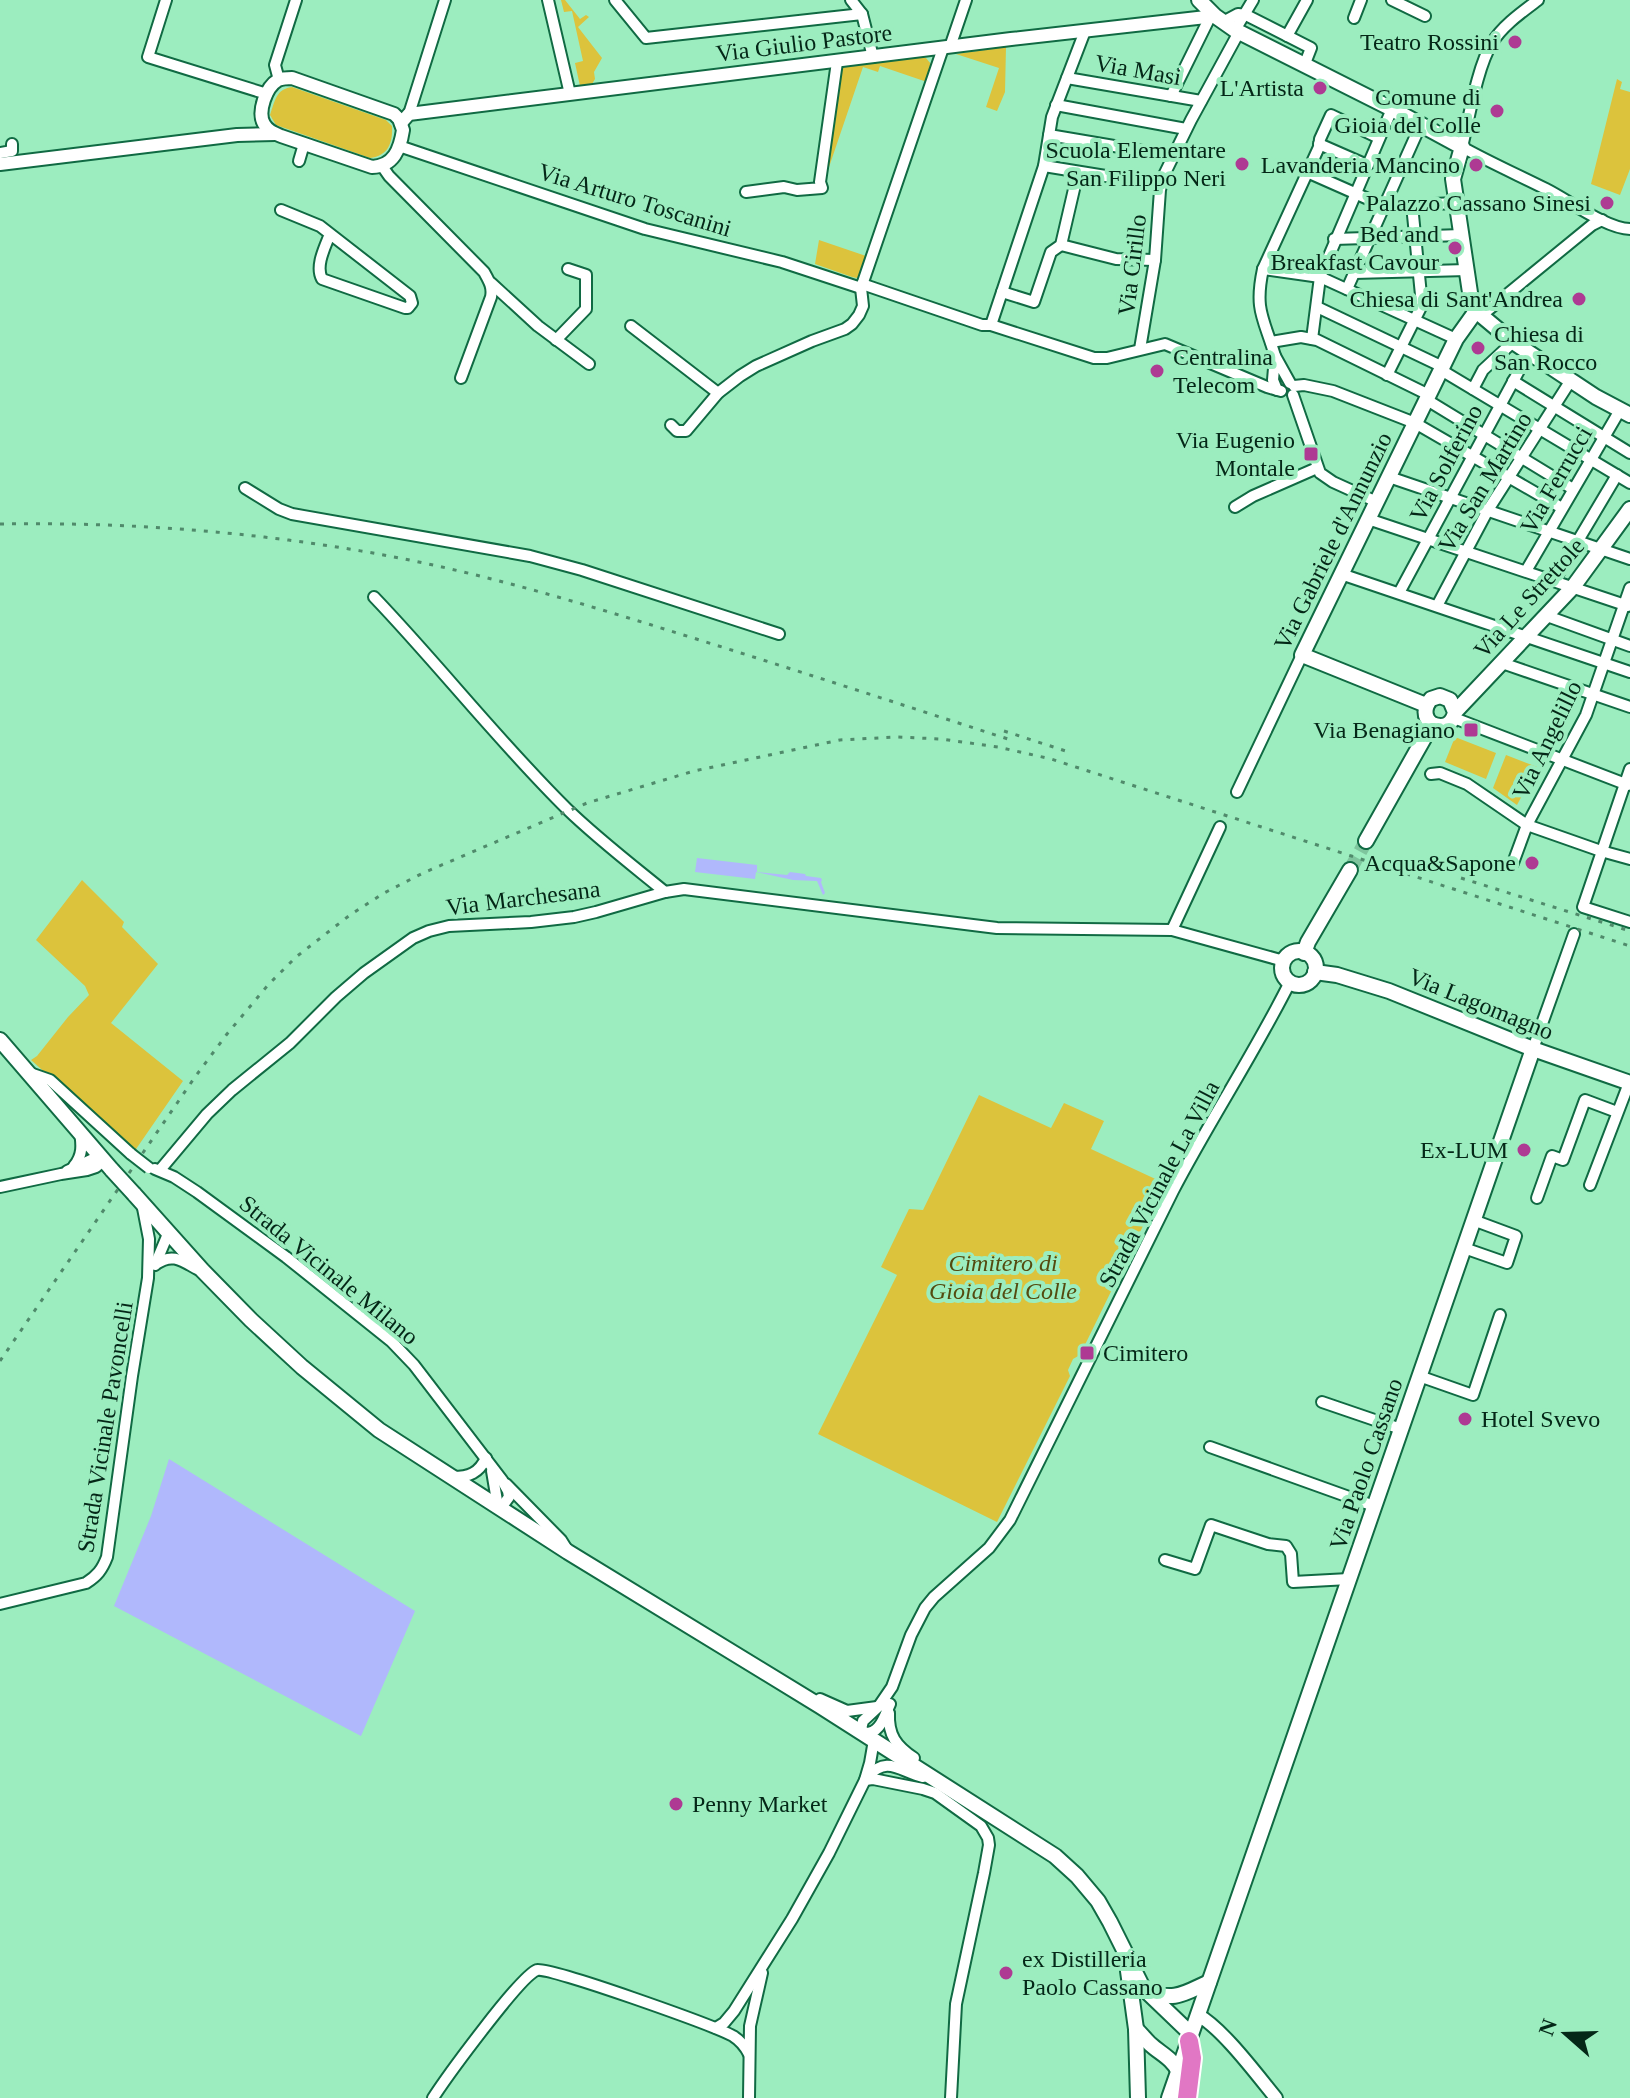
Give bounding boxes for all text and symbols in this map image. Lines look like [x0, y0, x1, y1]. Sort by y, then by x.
street label: Via Giulio Pastore [714, 19, 894, 67]
place label: Teatro Rossini [1360, 29, 1499, 55]
marker: Teatro Rossini [1506, 33, 1524, 51]
street label: Via Masi [1093, 50, 1184, 90]
place label: L'Artista [1220, 75, 1304, 101]
marker: L'Artista [1311, 79, 1329, 97]
place label: Comune di Gioia del Colle [1334, 84, 1481, 138]
marker: Comune di Gioia del Colle [1488, 102, 1506, 120]
place label: Scuola Elementare San Filippo Neri [1045, 137, 1226, 191]
place label: Lavanderia Mancino [1261, 152, 1460, 178]
marker: Scuola Elementare San Filippo Neri [1233, 155, 1251, 173]
marker: Lavanderia Mancino [1467, 156, 1485, 174]
street label: Via Arturo Toscanini [535, 158, 735, 242]
place label: Palazzo Cassano Sinesi [1366, 190, 1591, 216]
marker: Palazzo Cassano Sinesi [1598, 194, 1616, 212]
street label: Via Cirillo [1113, 213, 1151, 317]
place label: Bed and Breakfast Cavour [1270, 221, 1439, 275]
marker: Bed and Breakfast Cavour [1446, 239, 1464, 257]
place label: Chiesa di Sant'Andrea [1349, 286, 1563, 312]
marker: Chiesa di Sant'Andrea [1570, 290, 1588, 308]
place label: Chiesa di San Rocco [1494, 321, 1597, 375]
marker: Chiesa di San Rocco [1469, 339, 1487, 357]
place label: Centralina Telecom [1173, 344, 1273, 398]
marker: Centralina Telecom [1148, 362, 1166, 380]
street label: Via Solferino [1404, 400, 1488, 526]
street label: Via San Martino [1433, 407, 1537, 557]
street label: Via Ferrucci [1515, 422, 1597, 538]
place label: Via Eugenio Montale [1176, 427, 1295, 481]
street label: Via Gabriele d'Annunzio [1269, 428, 1397, 654]
marker: Via Eugenio Montale [1302, 445, 1320, 463]
street label: Via Le Strettole [1469, 533, 1589, 663]
street label: Via Angelillo [1507, 677, 1587, 803]
place label: Via Benagiano [1313, 717, 1455, 743]
marker: Via Benagiano [1462, 721, 1480, 739]
place label: Acqua&Sapone [1364, 850, 1516, 876]
marker: Acqua&Sapone [1523, 854, 1541, 872]
street label: Via Marchesana [444, 876, 602, 920]
street label: Via Lagomagno [1405, 963, 1557, 1045]
street label: Strada Vicinale La Villa [1093, 1076, 1225, 1292]
place label: Ex-LUM [1420, 1137, 1508, 1163]
marker: Ex-LUM [1515, 1141, 1533, 1159]
street label: Strada Vicinale Milano [235, 1190, 423, 1350]
park label: Cimitero di Gioia del Colle [929, 1250, 1077, 1304]
street label: Strada Vicinale Pavoncelli [72, 1299, 138, 1554]
place label: Cimitero [1103, 1340, 1188, 1366]
marker: Cimitero [1078, 1344, 1096, 1362]
street label: Via Paolo Cassano [1324, 1375, 1408, 1553]
place label: Hotel Svevo [1481, 1406, 1600, 1432]
marker: Hotel Svevo [1456, 1410, 1474, 1428]
place label: Penny Market [692, 1791, 828, 1817]
marker: Penny Market [667, 1795, 685, 1813]
place label: ex Distilleria Paolo Cassano [1022, 1946, 1163, 2000]
marker: ex Distilleria Paolo Cassano [997, 1964, 1015, 1982]
north arrow [1526, 1994, 1606, 2074]
text: N [1533, 2015, 1562, 2039]

